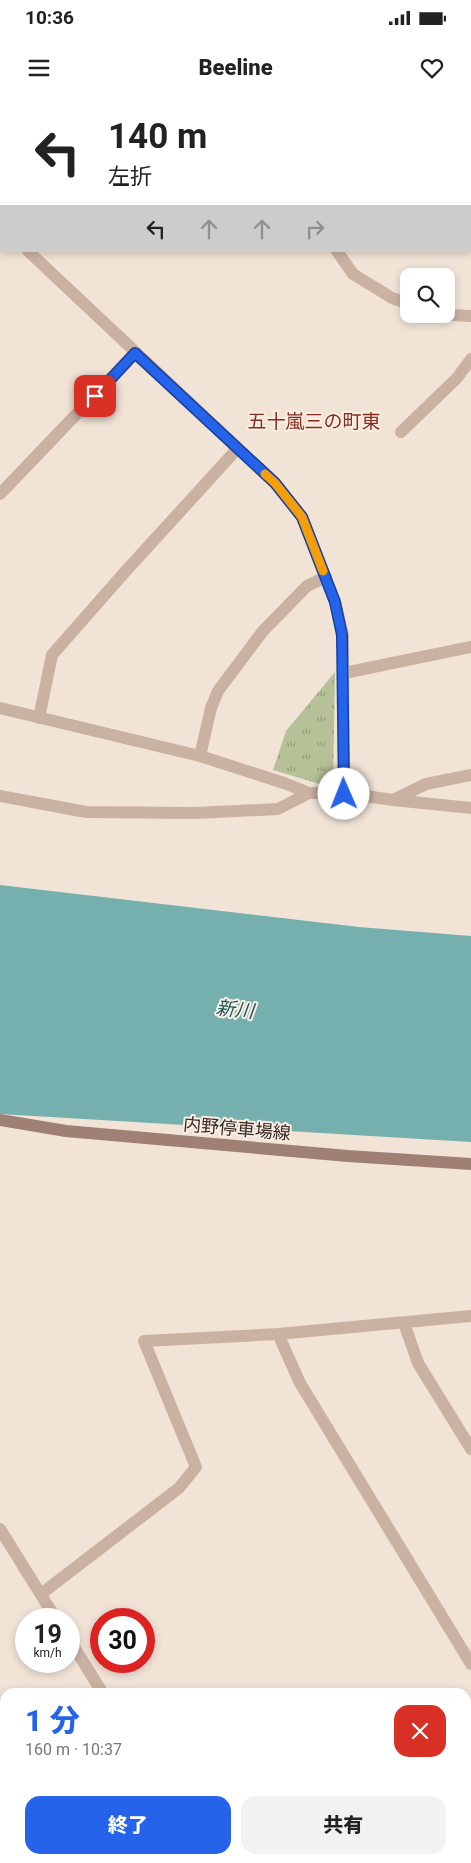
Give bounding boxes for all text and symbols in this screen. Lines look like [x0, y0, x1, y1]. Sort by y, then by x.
text: 10:36 [25, 6, 74, 29]
icon: menu [25, 54, 53, 82]
icon: heart [418, 54, 446, 82]
text: Beeline [198, 55, 273, 80]
text: 140 m [108, 116, 207, 157]
icon: left [25, 120, 90, 185]
text: 左折 [108, 164, 152, 189]
icon: left [142, 215, 170, 243]
icon: ahead [195, 215, 223, 243]
icon: ahead [248, 215, 276, 243]
icon: right [301, 215, 329, 243]
map controls [400, 268, 455, 323]
button: search [400, 268, 455, 323]
pin [74, 375, 116, 417]
icon: arrive [81, 382, 109, 410]
district label: 五十嵐三の町東 [247, 410, 381, 433]
position arrow [317, 767, 369, 819]
water label: 新川 [215, 996, 257, 1023]
street label: 内野停車場線 [182, 1113, 292, 1144]
speed limit sign: 30 [90, 1608, 155, 1673]
text: 19 [33, 1620, 62, 1649]
text: km/h [33, 1646, 62, 1660]
text: 1 分 [25, 1703, 80, 1738]
button: close [394, 1705, 446, 1757]
text: 160 m · 10:37 [25, 1740, 122, 1759]
button: 終了 [25, 1796, 231, 1854]
button: 共有 [241, 1796, 446, 1854]

